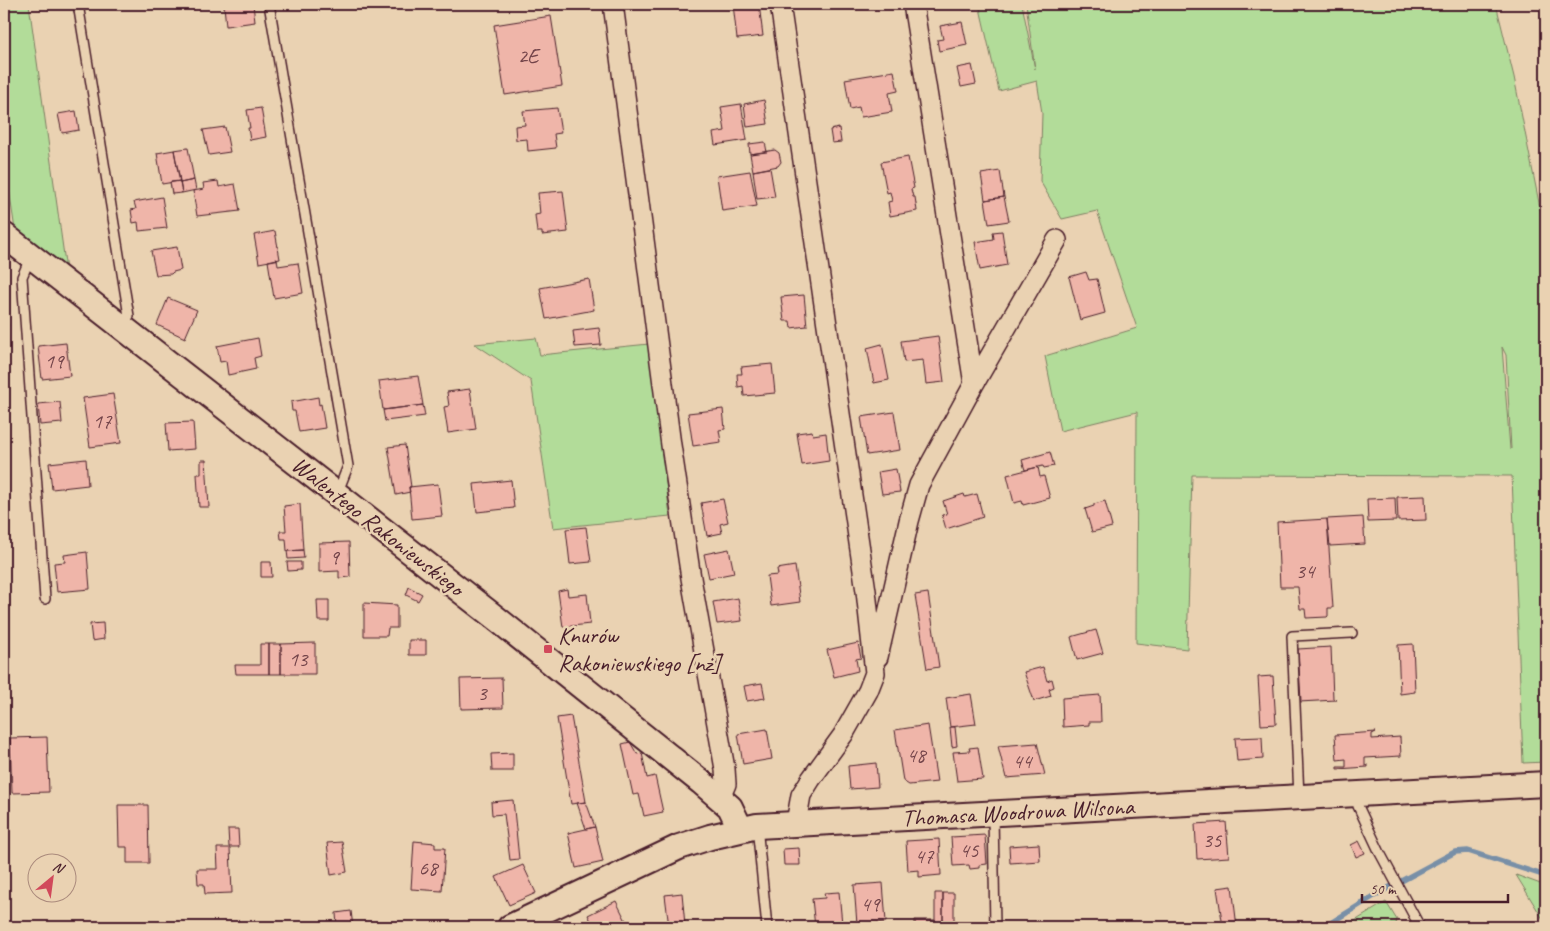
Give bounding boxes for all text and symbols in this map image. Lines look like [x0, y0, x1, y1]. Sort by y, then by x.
house number: 2E [518, 43, 541, 69]
house number: 19 [45, 348, 65, 374]
house number: 17 [93, 408, 113, 434]
street label: Walentego Rakoniewskiego [286, 449, 472, 604]
house number: 9 [329, 544, 340, 570]
house number: 34 [1296, 558, 1317, 584]
place label: Knurów Rakoniewskiego [nż] [558, 620, 724, 678]
marker: Knurów Rakoniewskiego [nż] [542, 643, 554, 655]
house number: 13 [289, 646, 309, 672]
house number: 3 [477, 680, 488, 706]
house number: 48 [907, 742, 928, 768]
house number: 44 [1013, 748, 1034, 774]
street label: Thomasa Woodrowa Wilsona [901, 791, 1136, 833]
house number: 35 [1203, 827, 1223, 853]
house number: 45 [960, 837, 980, 863]
house number: 47 [915, 843, 935, 869]
north arrow [28, 854, 78, 904]
house number: 68 [419, 855, 440, 881]
text: N [50, 858, 68, 878]
scale bar [1362, 871, 1509, 903]
text: 50 m [1370, 880, 1397, 899]
house number: 49 [861, 891, 881, 917]

